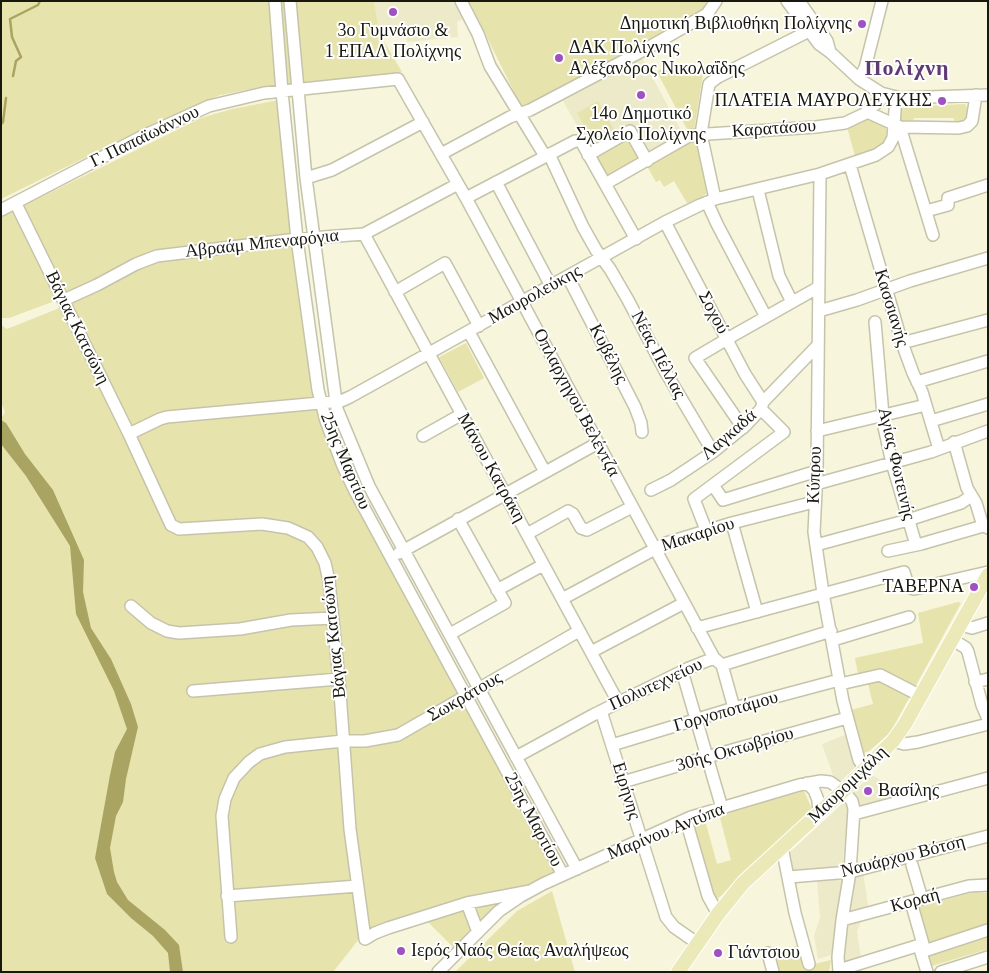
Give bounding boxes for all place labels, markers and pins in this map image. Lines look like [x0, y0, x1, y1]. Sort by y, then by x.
marker: 3ο Γυμνάσιο & 1 ΕΠΑΛ Πολίχνης [387, 6, 399, 18]
place label: Δημοτική Βιβλιοθήκη Πολίχνης [620, 13, 852, 35]
marker: Δημοτική Βιβλιοθήκη Πολίχνης [856, 18, 868, 30]
place label: 3ο Γυμνάσιο & 1 ΕΠΑΛ Πολίχνης [325, 20, 461, 62]
place label: ΔΑΚ Πολίχνης Αλέξανδρος Νικολαΐδης [569, 37, 745, 80]
marker: ΔΑΚ Πολίχνης Αλέξανδρος Νικολαΐδης [553, 52, 565, 64]
marker: 14ο Δημοτικό Σχολείο Πολίχνης [635, 89, 647, 101]
place label: ΠΛΑΤΕΙΑ ΜΑΥΡΟΛΕΥΚΗΣ [715, 90, 932, 112]
marker: ΠΛΑΤΕΙΑ ΜΑΥΡΟΛΕΥΚΗΣ [936, 95, 948, 107]
place label: 14ο Δημοτικό Σχολείο Πολίχνης [576, 103, 706, 146]
place label: ΤΑΒΕΡΝΑ [882, 576, 964, 598]
marker: ΤΑΒΕΡΝΑ [968, 581, 980, 593]
place label: Βασίλης [878, 780, 939, 802]
marker: Βασίλης [862, 785, 874, 797]
place label: Ιερός Ναός Θείας Αναλήψεως [411, 940, 629, 962]
place label: Γιάντσιου [728, 942, 800, 964]
marker: Ιερός Ναός Θείας Αναλήψεως [395, 945, 407, 957]
marker: Γιάντσιου [712, 947, 724, 959]

